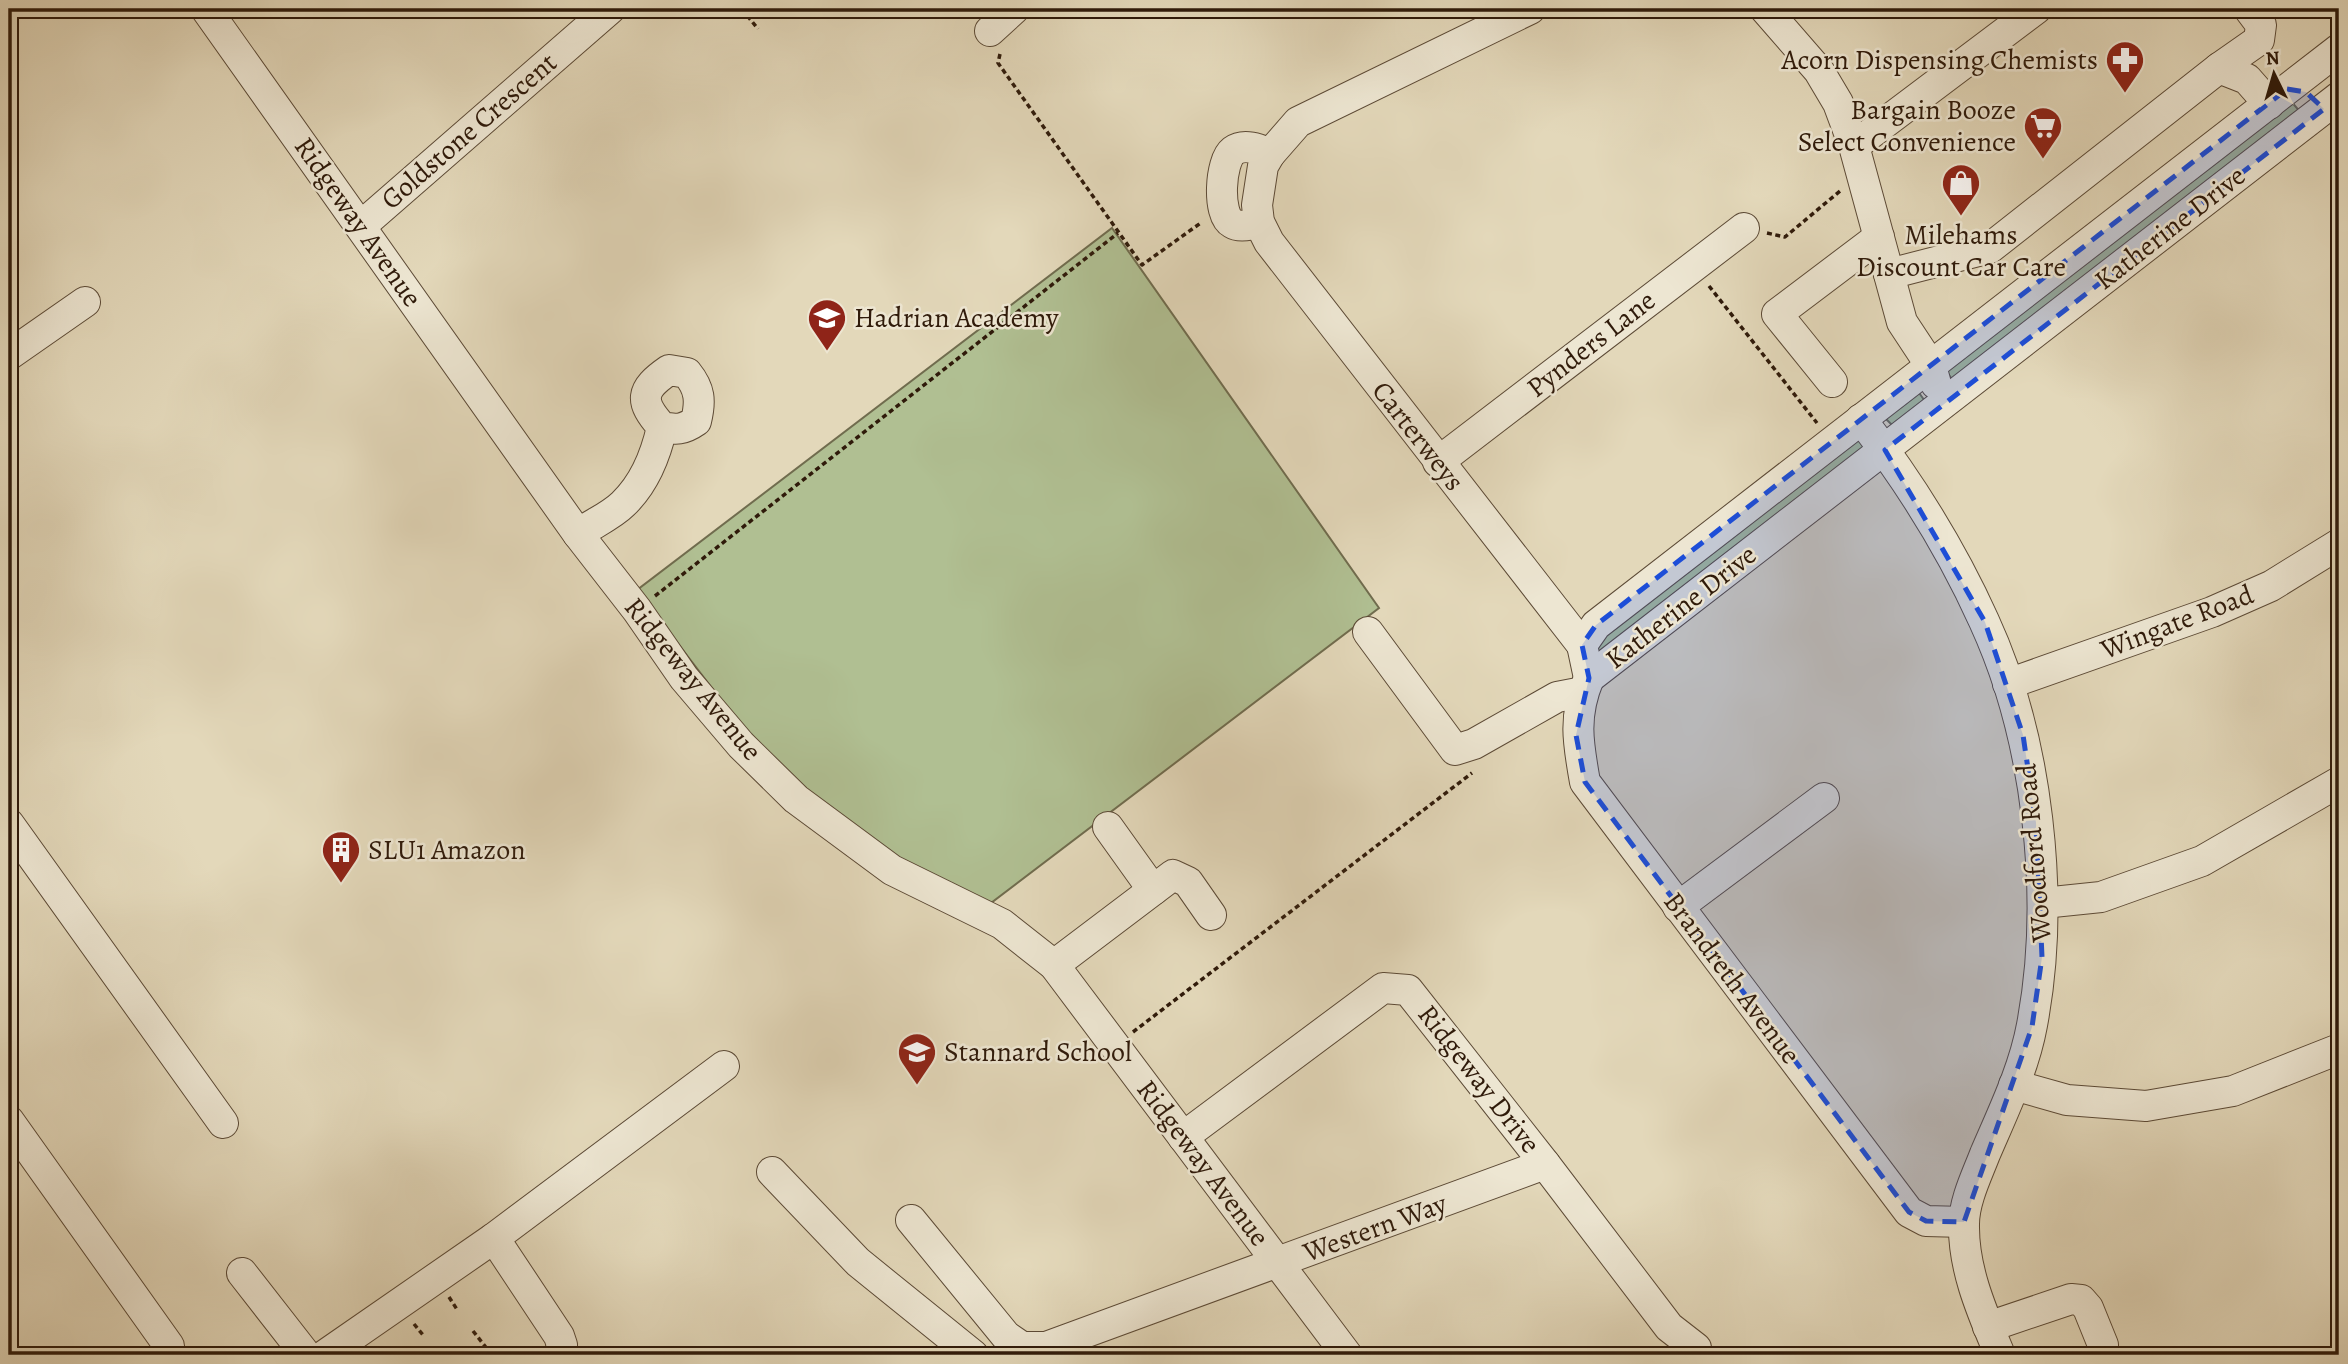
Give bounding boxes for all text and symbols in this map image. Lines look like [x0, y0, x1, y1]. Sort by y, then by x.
north arrow [2240, 38, 2310, 108]
pharmacy icon: Acorn Dispensing Chemists [2104, 39, 2146, 94]
place label: Acorn Dispensing Chemists [1781, 41, 2098, 79]
street label: Goldstone Crescent [373, 44, 565, 218]
text: N [2265, 44, 2281, 72]
place label: Bargain Booze Select Convenience [1798, 91, 2016, 161]
supermarket icon: Bargain Booze Select Convenience [2022, 105, 2064, 160]
street label: Ridgeway Avenue [285, 129, 431, 315]
street label: Katherine Drive [2087, 157, 2253, 299]
shop icon: Milehams Discount Car Care [1940, 162, 1982, 217]
place label: Milehams Discount Car Care [1856, 216, 2066, 286]
street label: Pynders Lane [1519, 282, 1663, 406]
school or university icon: Hadrian Academy [806, 297, 848, 352]
place label: Hadrian Academy [854, 299, 1059, 337]
street label: Carterweys [1363, 373, 1473, 499]
street label: Katherine Drive [1598, 536, 1764, 678]
street label: Wingate Road [2094, 575, 2260, 669]
street label: Ridgeway Avenue [615, 589, 771, 769]
street label: Woodford Road [2007, 761, 2061, 945]
building icon: SLU1 Amazon [320, 829, 362, 884]
place label: SLU1 Amazon [368, 831, 526, 869]
street label: Brandreth Avenue [1655, 884, 1809, 1072]
street label: Ridgeway Drive [1409, 997, 1549, 1161]
school or university icon: Stannard School [896, 1031, 938, 1086]
place label: Stannard School [944, 1033, 1132, 1071]
street label: Ridgeway Avenue [1128, 1072, 1278, 1254]
street label: Western Way [1297, 1184, 1452, 1272]

